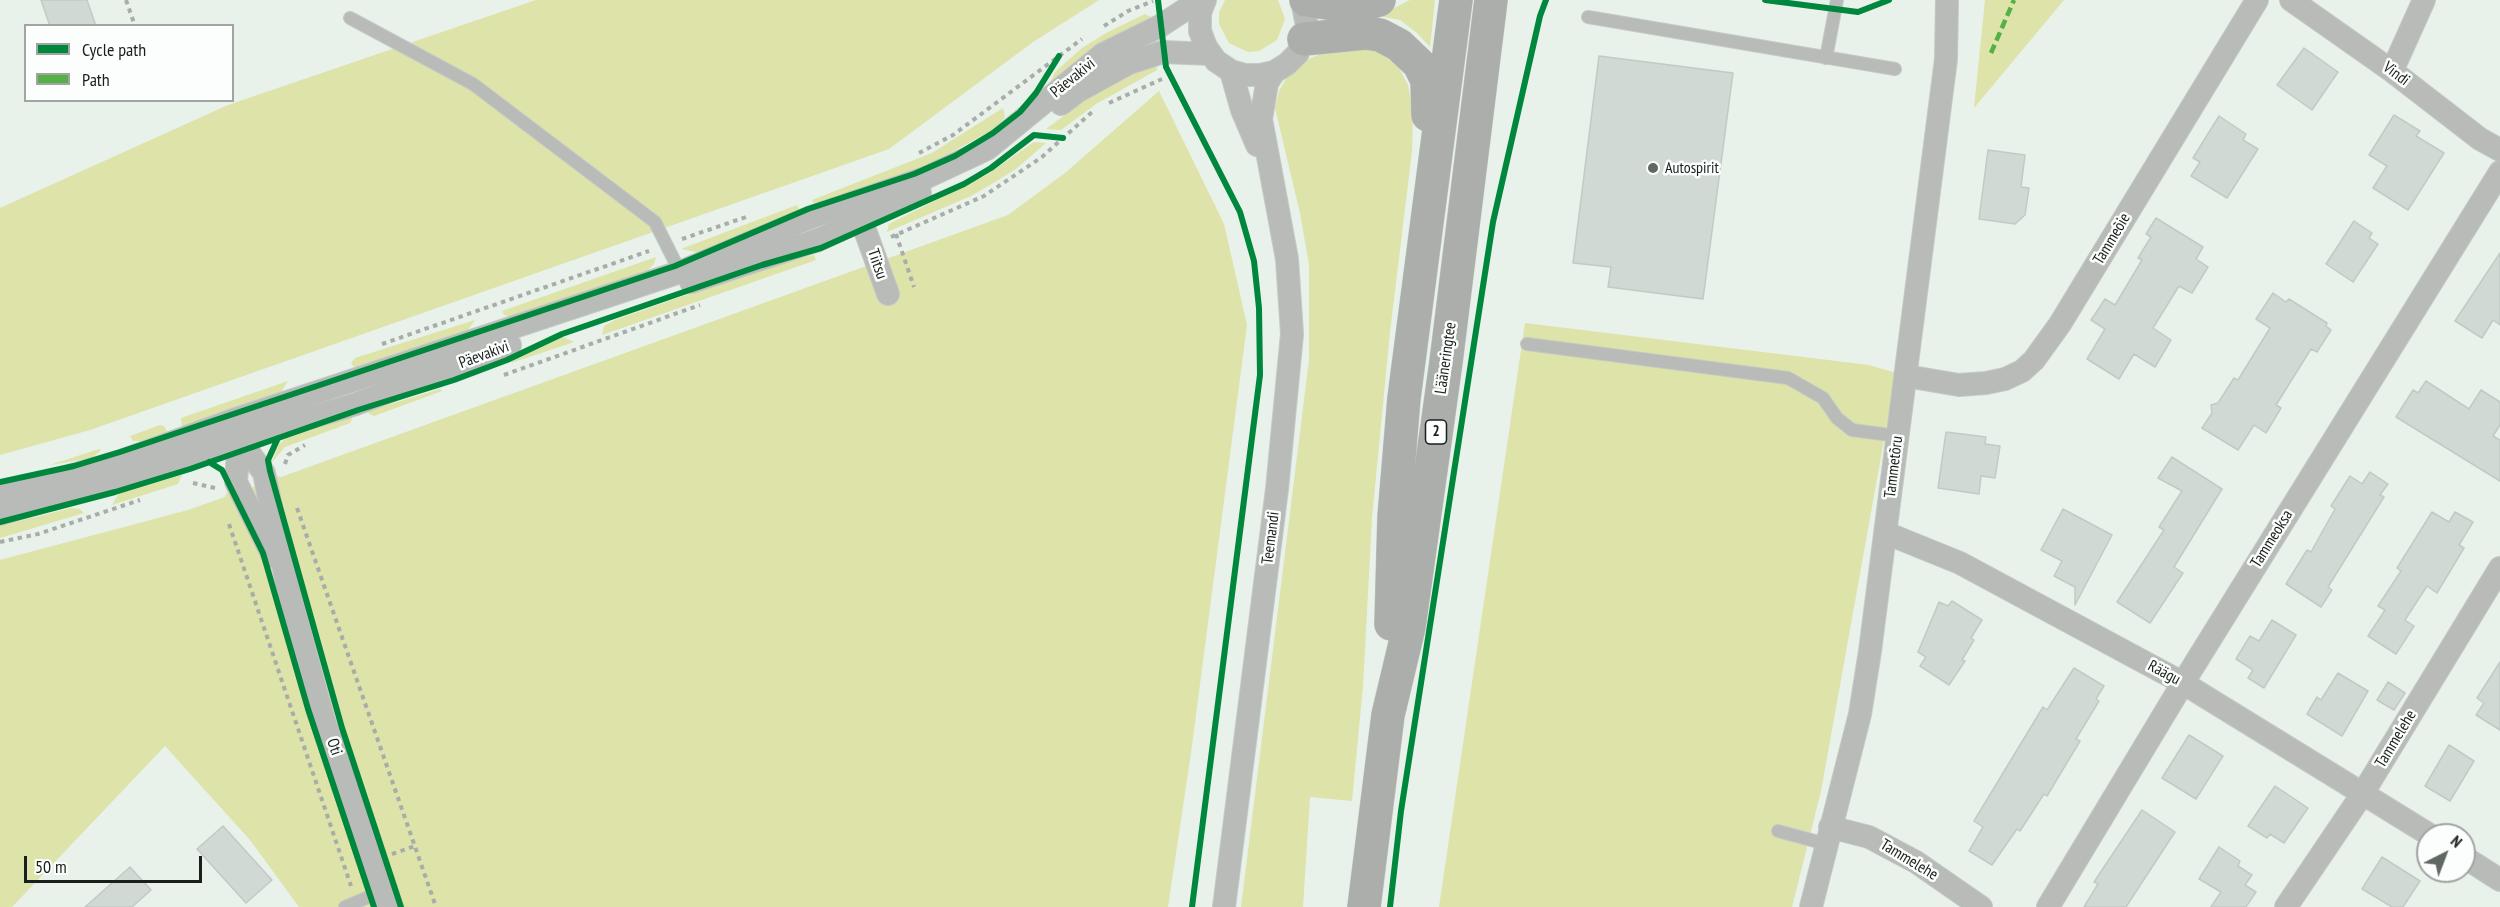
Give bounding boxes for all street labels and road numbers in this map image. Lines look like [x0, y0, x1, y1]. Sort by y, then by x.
street label: Päevakivi [1047, 54, 1099, 102]
street label: Vindi [2379, 58, 2413, 90]
street label: Tammeõie [2089, 210, 2135, 268]
street label: Tiitsu [863, 246, 891, 282]
street label: Lääneringtee [1431, 321, 1461, 395]
street label: Päevakivi [456, 337, 512, 373]
road number: 2 [1426, 420, 1446, 444]
street label: Tammetõru [1881, 435, 1907, 499]
street label: Tammeoksa [2247, 507, 2297, 571]
street label: Teemandi [1258, 511, 1284, 565]
street label: Räägu [2144, 656, 2184, 690]
street label: Tammelehe [2371, 707, 2421, 771]
street label: Oti [322, 736, 346, 758]
street label: Tammelehe [1877, 835, 1941, 885]

